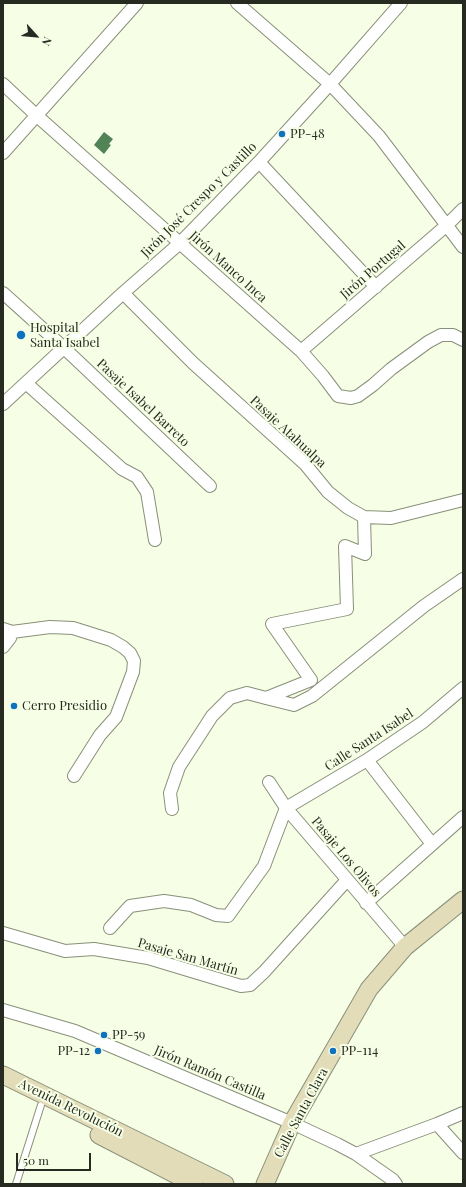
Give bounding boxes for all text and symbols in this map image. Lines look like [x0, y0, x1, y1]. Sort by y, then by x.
north arrow [16, 16, 56, 56]
text: N [39, 35, 56, 49]
place label: PP-48 [290, 126, 325, 142]
marker: PP-48 [277, 129, 287, 139]
street label: Jirón José Crespo y Castillo [138, 139, 260, 261]
street label: Jirón Manco Inca [186, 228, 270, 306]
street label: Jirón Portugal [337, 238, 409, 302]
place label: Hospital Santa Isabel [30, 320, 100, 351]
marker: Hospital Santa Isabel [15, 329, 27, 341]
street label: Pasaje Isabel Barreto [93, 356, 193, 450]
street label: Pasaje Atahualpa [247, 393, 329, 471]
place label: Cerro Presidio [22, 698, 107, 714]
marker: Cerro Presidio [9, 701, 19, 711]
street label: Calle Santa Isabel [322, 706, 416, 774]
street label: Pasaje Los Olivos [308, 814, 384, 900]
street label: Pasaje San Martín [136, 935, 240, 979]
place label: PP-59 [112, 1027, 145, 1043]
marker: PP-59 [99, 1030, 109, 1040]
street label: Jirón Ramón Castilla [152, 1042, 268, 1104]
place label: PP-12 [58, 1043, 90, 1059]
place label: PP-114 [341, 1043, 379, 1059]
marker: PP-12 [93, 1046, 103, 1056]
marker: PP-114 [328, 1046, 338, 1056]
street label: Calle Santa Clara [271, 1065, 331, 1161]
street label: Avenida Revolución [16, 1076, 126, 1140]
scale bar [18, 1145, 93, 1171]
text: 50 m [23, 1152, 49, 1168]

